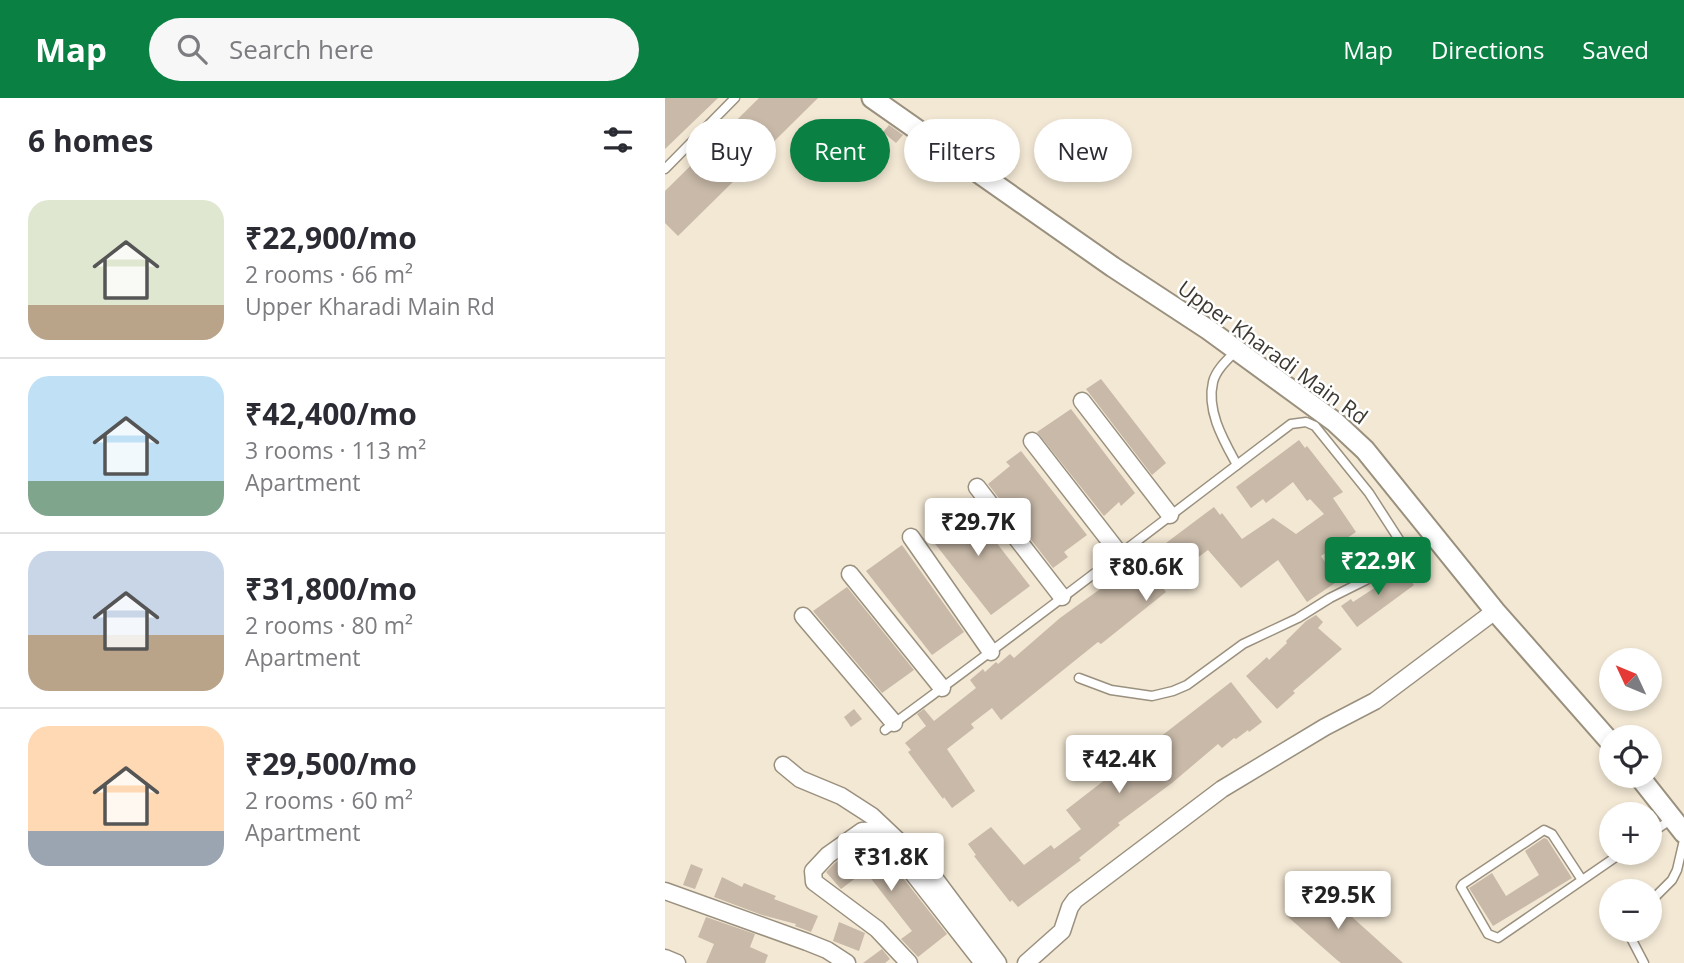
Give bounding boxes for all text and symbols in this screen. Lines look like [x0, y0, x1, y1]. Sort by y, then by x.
search box [149, 18, 639, 81]
text: Map [35, 27, 107, 72]
icon: search [173, 30, 211, 68]
text: Search here [229, 31, 374, 67]
text: Map [1343, 33, 1393, 66]
text: Directions [1431, 33, 1544, 66]
text: Saved [1582, 33, 1649, 66]
chip: Buy [686, 119, 776, 182]
chip: Rent [790, 119, 890, 182]
chip: Filters [904, 119, 1020, 182]
chip: New [1034, 119, 1132, 182]
text: 6 homes [28, 120, 153, 161]
icon: filters [599, 121, 637, 159]
text: ₹22,900/mo [245, 217, 417, 258]
icon: home [84, 228, 168, 312]
text: 2 rooms · 66 m² [245, 258, 413, 290]
street label: Upper Kharadi Main Rd [1172, 274, 1374, 430]
text: Upper Kharadi Main Rd [245, 290, 495, 322]
text: ₹42,400/mo [245, 393, 417, 434]
icon: home [84, 404, 168, 488]
text: 3 rooms · 113 m² [245, 434, 426, 466]
text: Apartment [245, 466, 361, 498]
pin: ₹29.7K [921, 498, 1035, 558]
text: ₹29.7K [941, 505, 1015, 537]
pin: ₹22.9K [1321, 538, 1435, 597]
pin: ₹80.6K [1089, 544, 1203, 603]
text: ₹22.9K [1341, 544, 1415, 576]
text: ₹80.6K [1109, 550, 1183, 582]
text: ₹31,800/mo [245, 568, 417, 609]
icon: home [84, 579, 168, 663]
text: 2 rooms · 80 m² [245, 609, 413, 641]
text: Apartment [245, 641, 361, 673]
north arrow [1599, 648, 1663, 710]
map controls [1599, 648, 1662, 942]
button: locate [1599, 725, 1662, 788]
pin: ₹42.4K [1062, 736, 1176, 795]
text: ₹42.4K [1082, 742, 1156, 774]
text: ₹29,500/mo [245, 743, 417, 784]
icon: home [84, 754, 168, 838]
text: 2 rooms · 60 m² [245, 784, 413, 816]
button: + [1599, 802, 1662, 865]
text: Apartment [245, 816, 361, 848]
pin: ₹31.8K [834, 834, 948, 893]
text: ₹31.8K [854, 840, 928, 872]
pin: ₹29.5K [1281, 872, 1395, 931]
text: ₹29.5K [1301, 878, 1375, 910]
button: − [1599, 879, 1662, 942]

